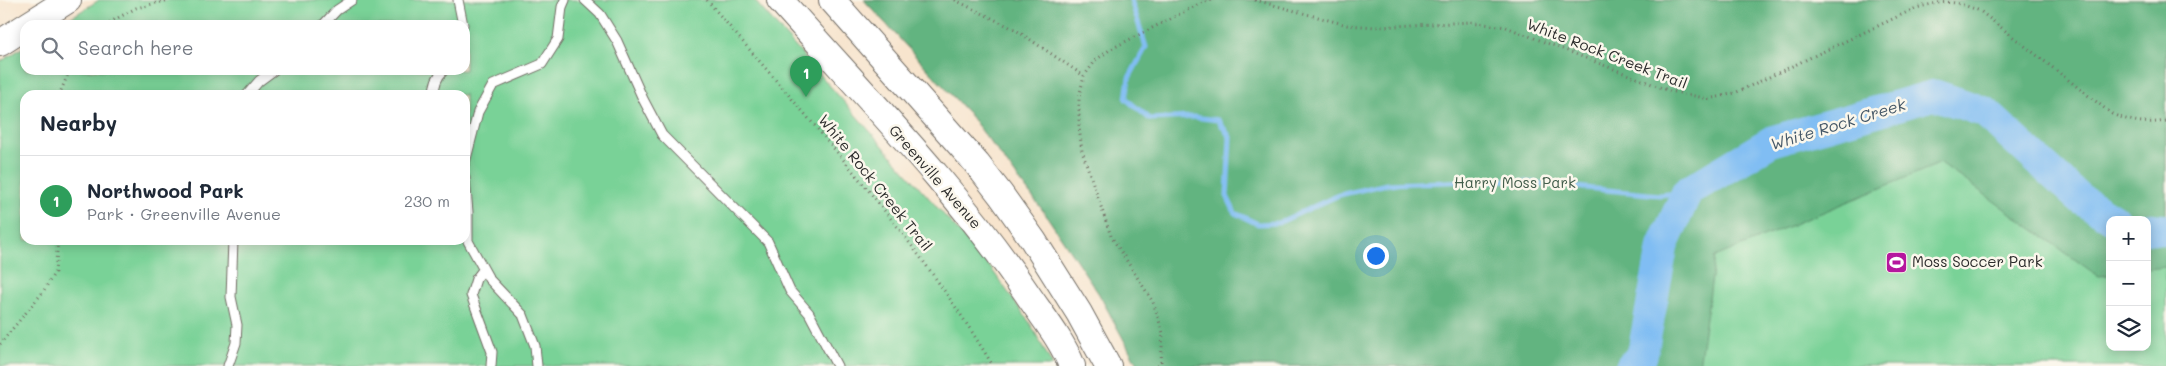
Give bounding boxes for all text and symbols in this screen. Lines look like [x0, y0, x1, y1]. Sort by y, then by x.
street label: White Rock Creek Trail [1524, 13, 1690, 93]
search box [20, 20, 470, 75]
icon: search [38, 34, 66, 62]
text: Search here [78, 35, 194, 60]
pin: 1 [790, 56, 822, 97]
water label: White Rock Creek [1768, 93, 1909, 154]
text: Nearby [40, 109, 117, 136]
street label: White Rock Creek Trail [814, 110, 937, 255]
street label: Greenville Avenue [885, 120, 986, 233]
park label: Harry Moss Park [1454, 172, 1576, 192]
text: Northwood Park [87, 178, 244, 203]
text: 1 [52, 190, 60, 211]
text: 230 m [404, 190, 450, 211]
text: Park · Greenville Avenue [87, 203, 281, 224]
map controls [2106, 216, 2151, 351]
button: + [2106, 216, 2151, 261]
your location [1363, 243, 1389, 269]
sports icon: Moss Soccer Park [1884, 250, 1908, 274]
place label: Moss Soccer Park [1912, 251, 2043, 271]
button: − [2106, 261, 2151, 306]
button: layers [2106, 306, 2151, 351]

